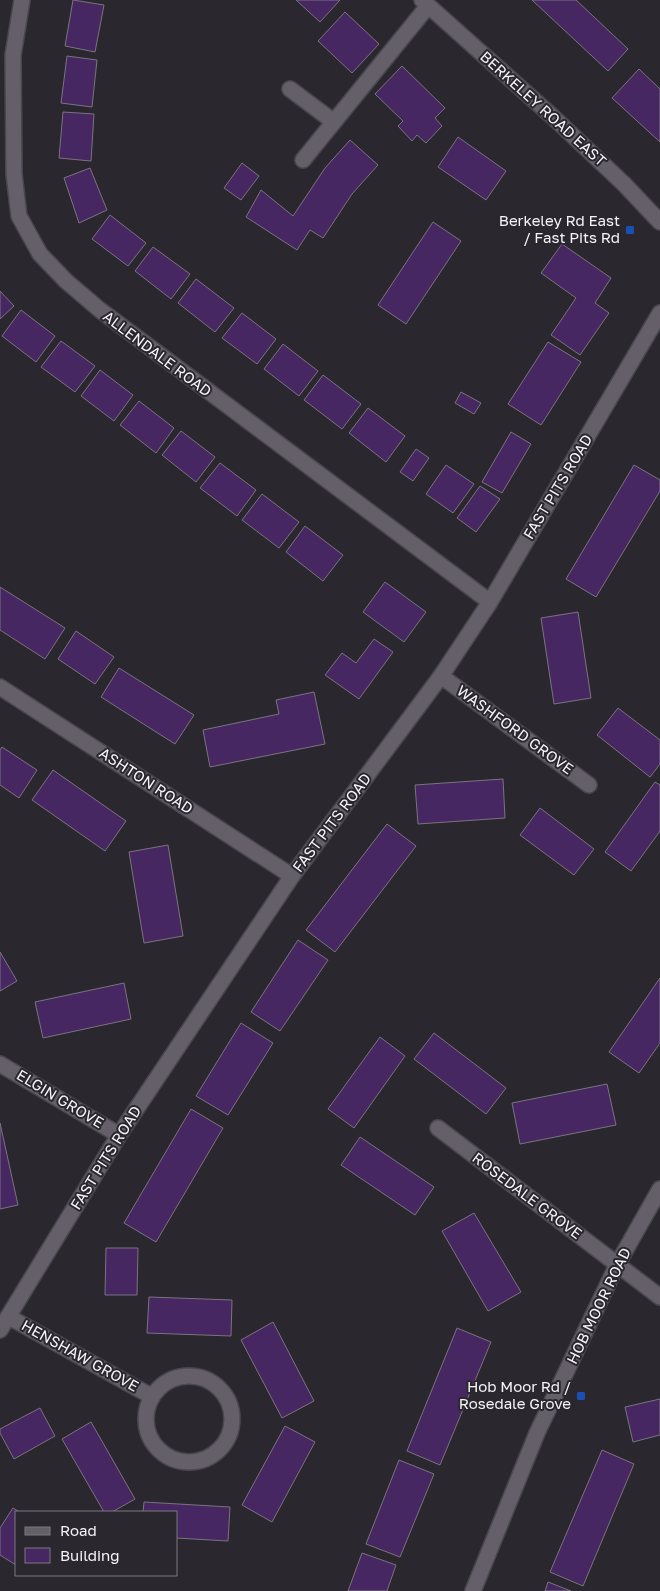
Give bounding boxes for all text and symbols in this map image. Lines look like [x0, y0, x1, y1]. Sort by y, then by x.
street label: BERKELEY ROAD EAST [477, 47, 610, 170]
place label: Berkeley Rd East / Fast Pits Rd [499, 211, 620, 246]
marker: Berkeley Rd East / Fast Pits Rd [624, 224, 636, 236]
street label: ALLENDALE ROAD [100, 307, 215, 400]
street label: FAST PITS ROAD [519, 431, 596, 542]
street label: WASHFORD GROVE [454, 681, 577, 777]
street label: ASHTON ROAD [96, 743, 197, 817]
street label: FAST PITS ROAD [288, 769, 374, 875]
street label: ELGIN GROVE [14, 1065, 107, 1131]
street label: FAST PITS ROAD [66, 1102, 144, 1213]
street label: ROSEDALE GROVE [469, 1148, 586, 1242]
street label: HOB MOOR ROAD [562, 1245, 634, 1367]
street label: HENSHAW GROVE [19, 1315, 142, 1395]
place label: Hob Moor Rd / Rosedale Grove [459, 1377, 571, 1412]
marker: Hob Moor Rd / Rosedale Grove [575, 1390, 587, 1402]
legend [15, 1511, 178, 1576]
text: Road [60, 1521, 97, 1539]
text: Building [60, 1546, 120, 1564]

